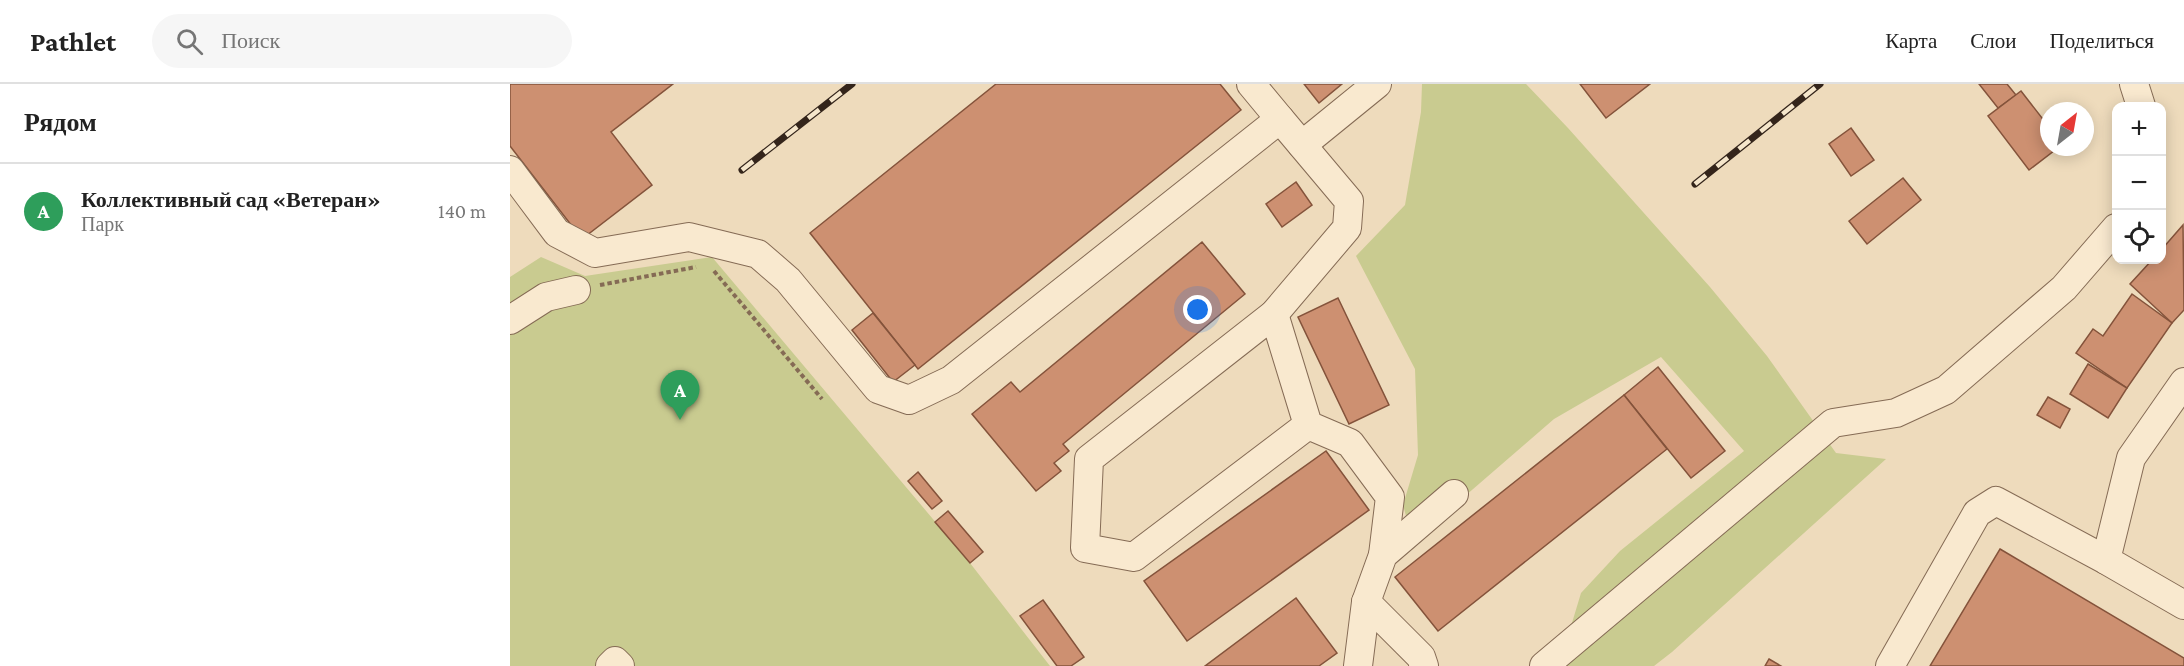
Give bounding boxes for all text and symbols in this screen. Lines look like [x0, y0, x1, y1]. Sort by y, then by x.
search box [152, 14, 572, 68]
icon: search [173, 25, 206, 58]
text: Pathlet [30, 26, 116, 57]
text: Поиск [221, 28, 280, 53]
text: Карта [1885, 29, 1937, 53]
text: Слои [1970, 29, 2016, 53]
text: Поделиться [2049, 29, 2154, 53]
north arrow [2040, 102, 2094, 156]
map controls [2112, 102, 2166, 264]
button: + [2112, 102, 2166, 156]
text: Рядом [24, 108, 97, 137]
button: − [2112, 156, 2166, 210]
text: Коллективный сад «Ветеран» [81, 187, 381, 212]
text: A [38, 200, 49, 222]
text: 140 m [438, 200, 486, 222]
button: locate [2112, 210, 2166, 264]
text: Парк [81, 213, 124, 235]
your location [1183, 295, 1212, 324]
pin: A [660, 370, 700, 420]

